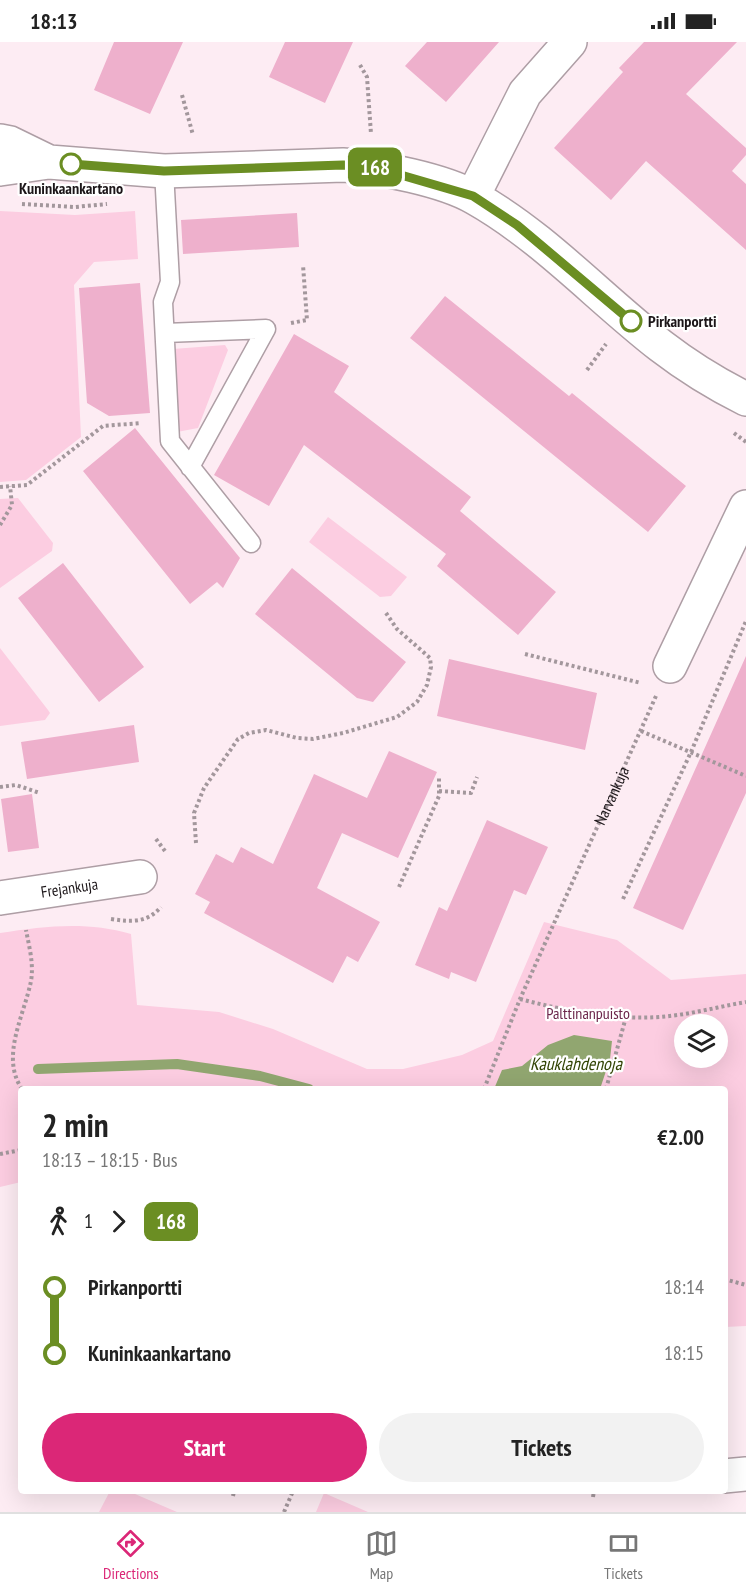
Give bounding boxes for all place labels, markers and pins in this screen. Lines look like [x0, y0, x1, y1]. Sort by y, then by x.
marker: Kuninkaankartano [60, 153, 82, 175]
place label: Kuninkaankartano [19, 178, 123, 198]
marker: Pirkanportti [620, 310, 642, 332]
place label: Pirkanportti [648, 311, 717, 331]

